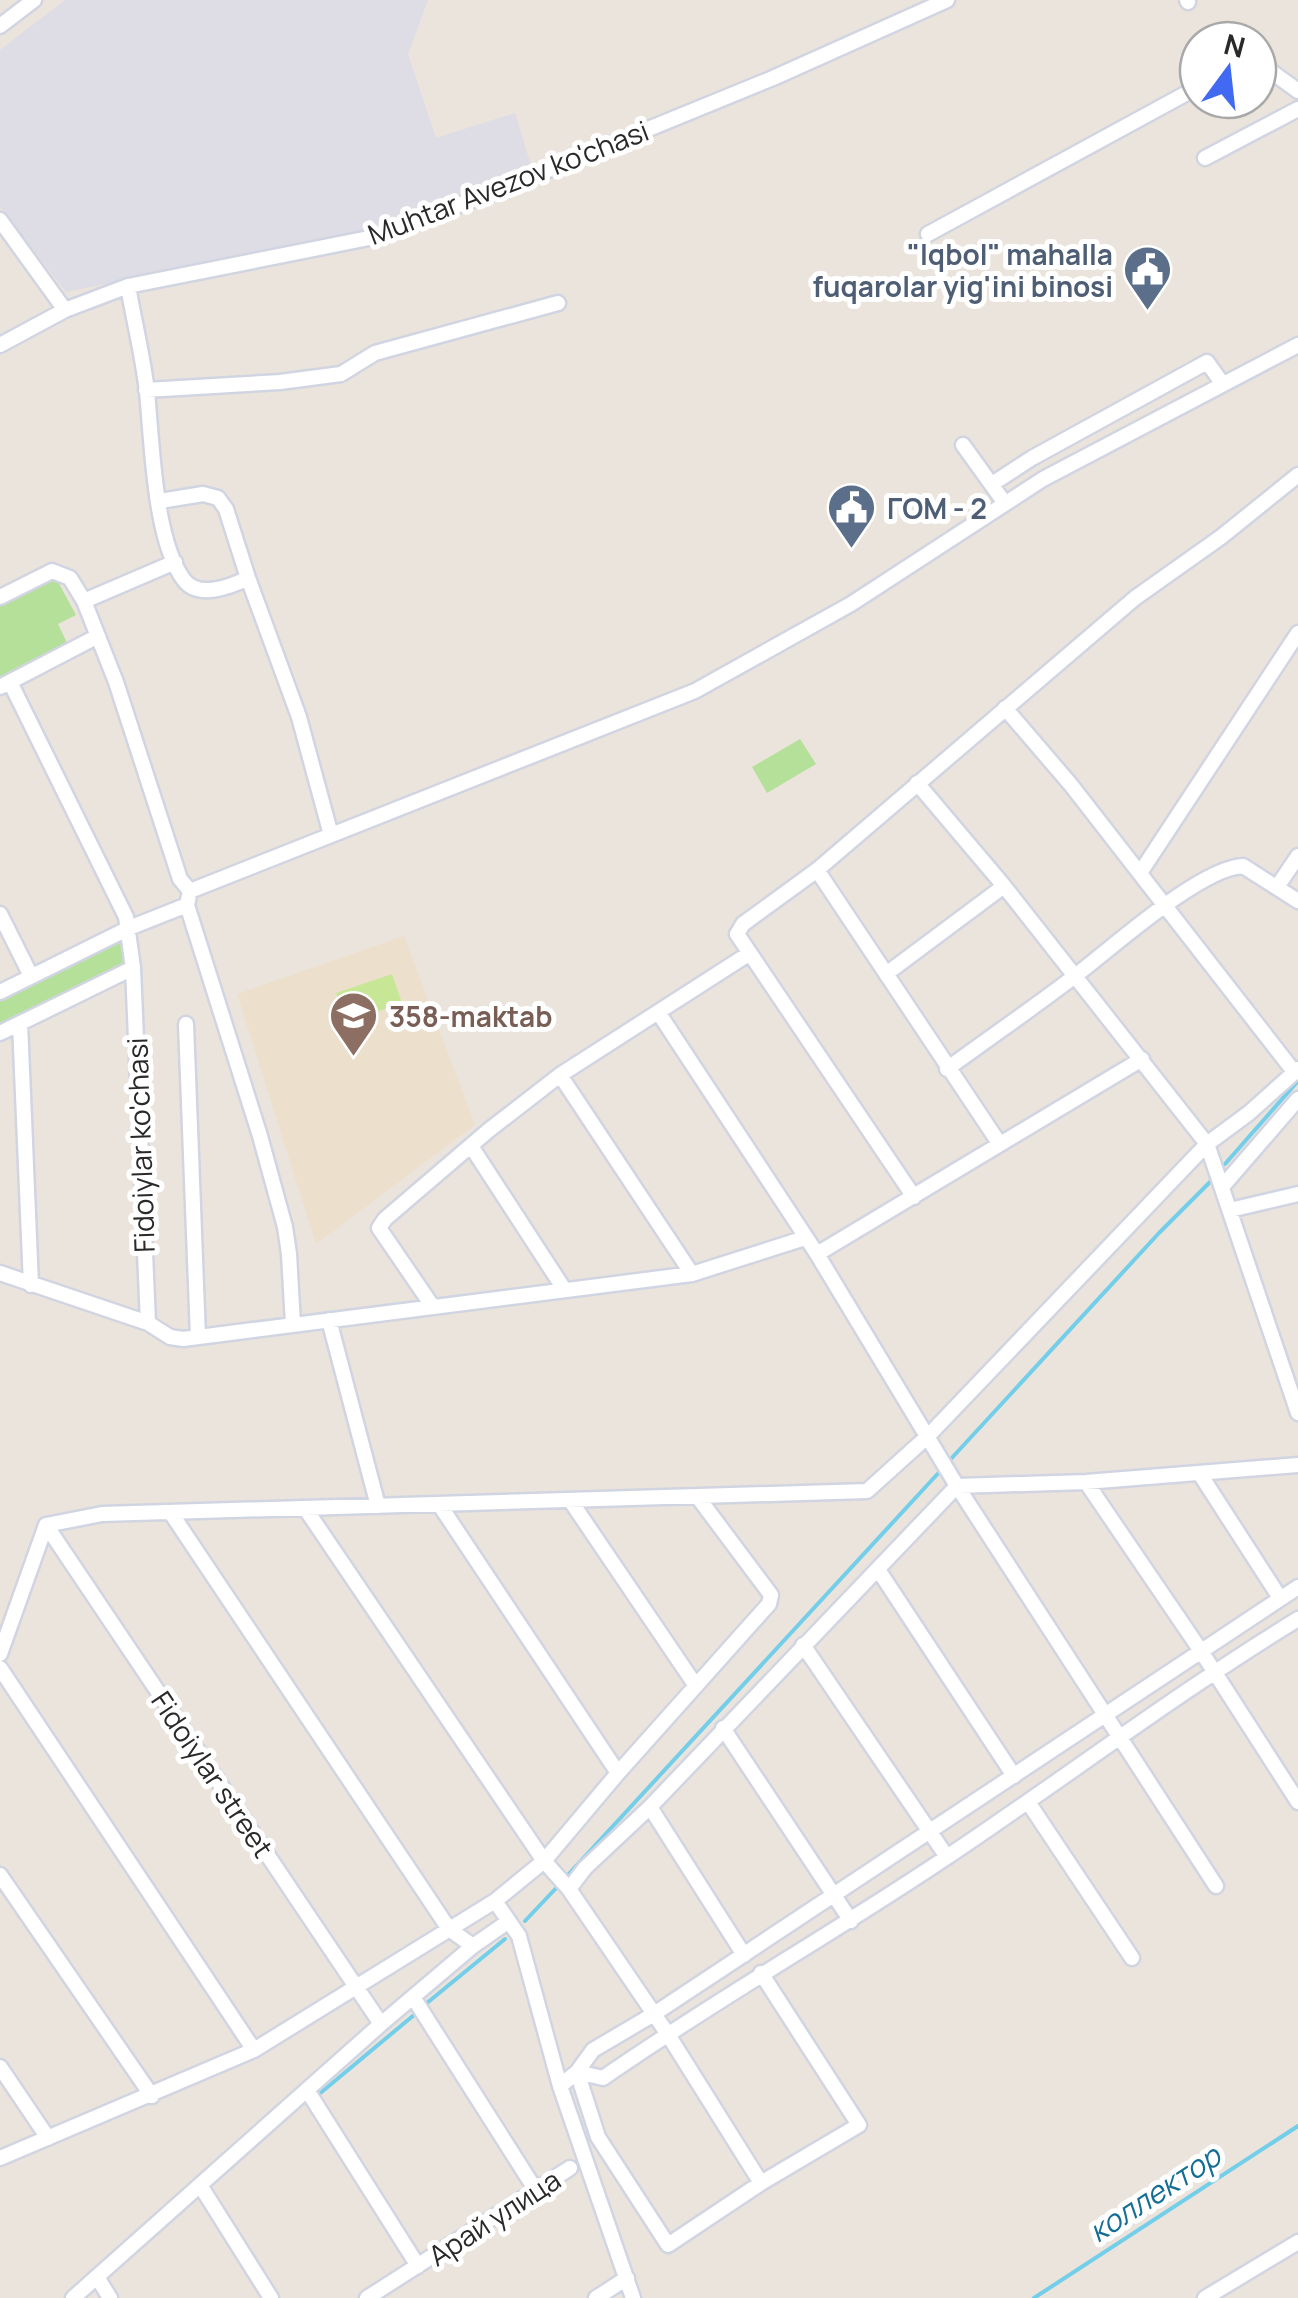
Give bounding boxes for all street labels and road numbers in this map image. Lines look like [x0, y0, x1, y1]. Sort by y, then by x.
street label: Muhtar Avezov ko'chasi [362, 111, 654, 253]
street label: Fidoiylar ko'chasi [117, 1037, 163, 1253]
street label: Fidoiylar street [143, 1684, 283, 1864]
street label: Арай улица [421, 2160, 567, 2274]

